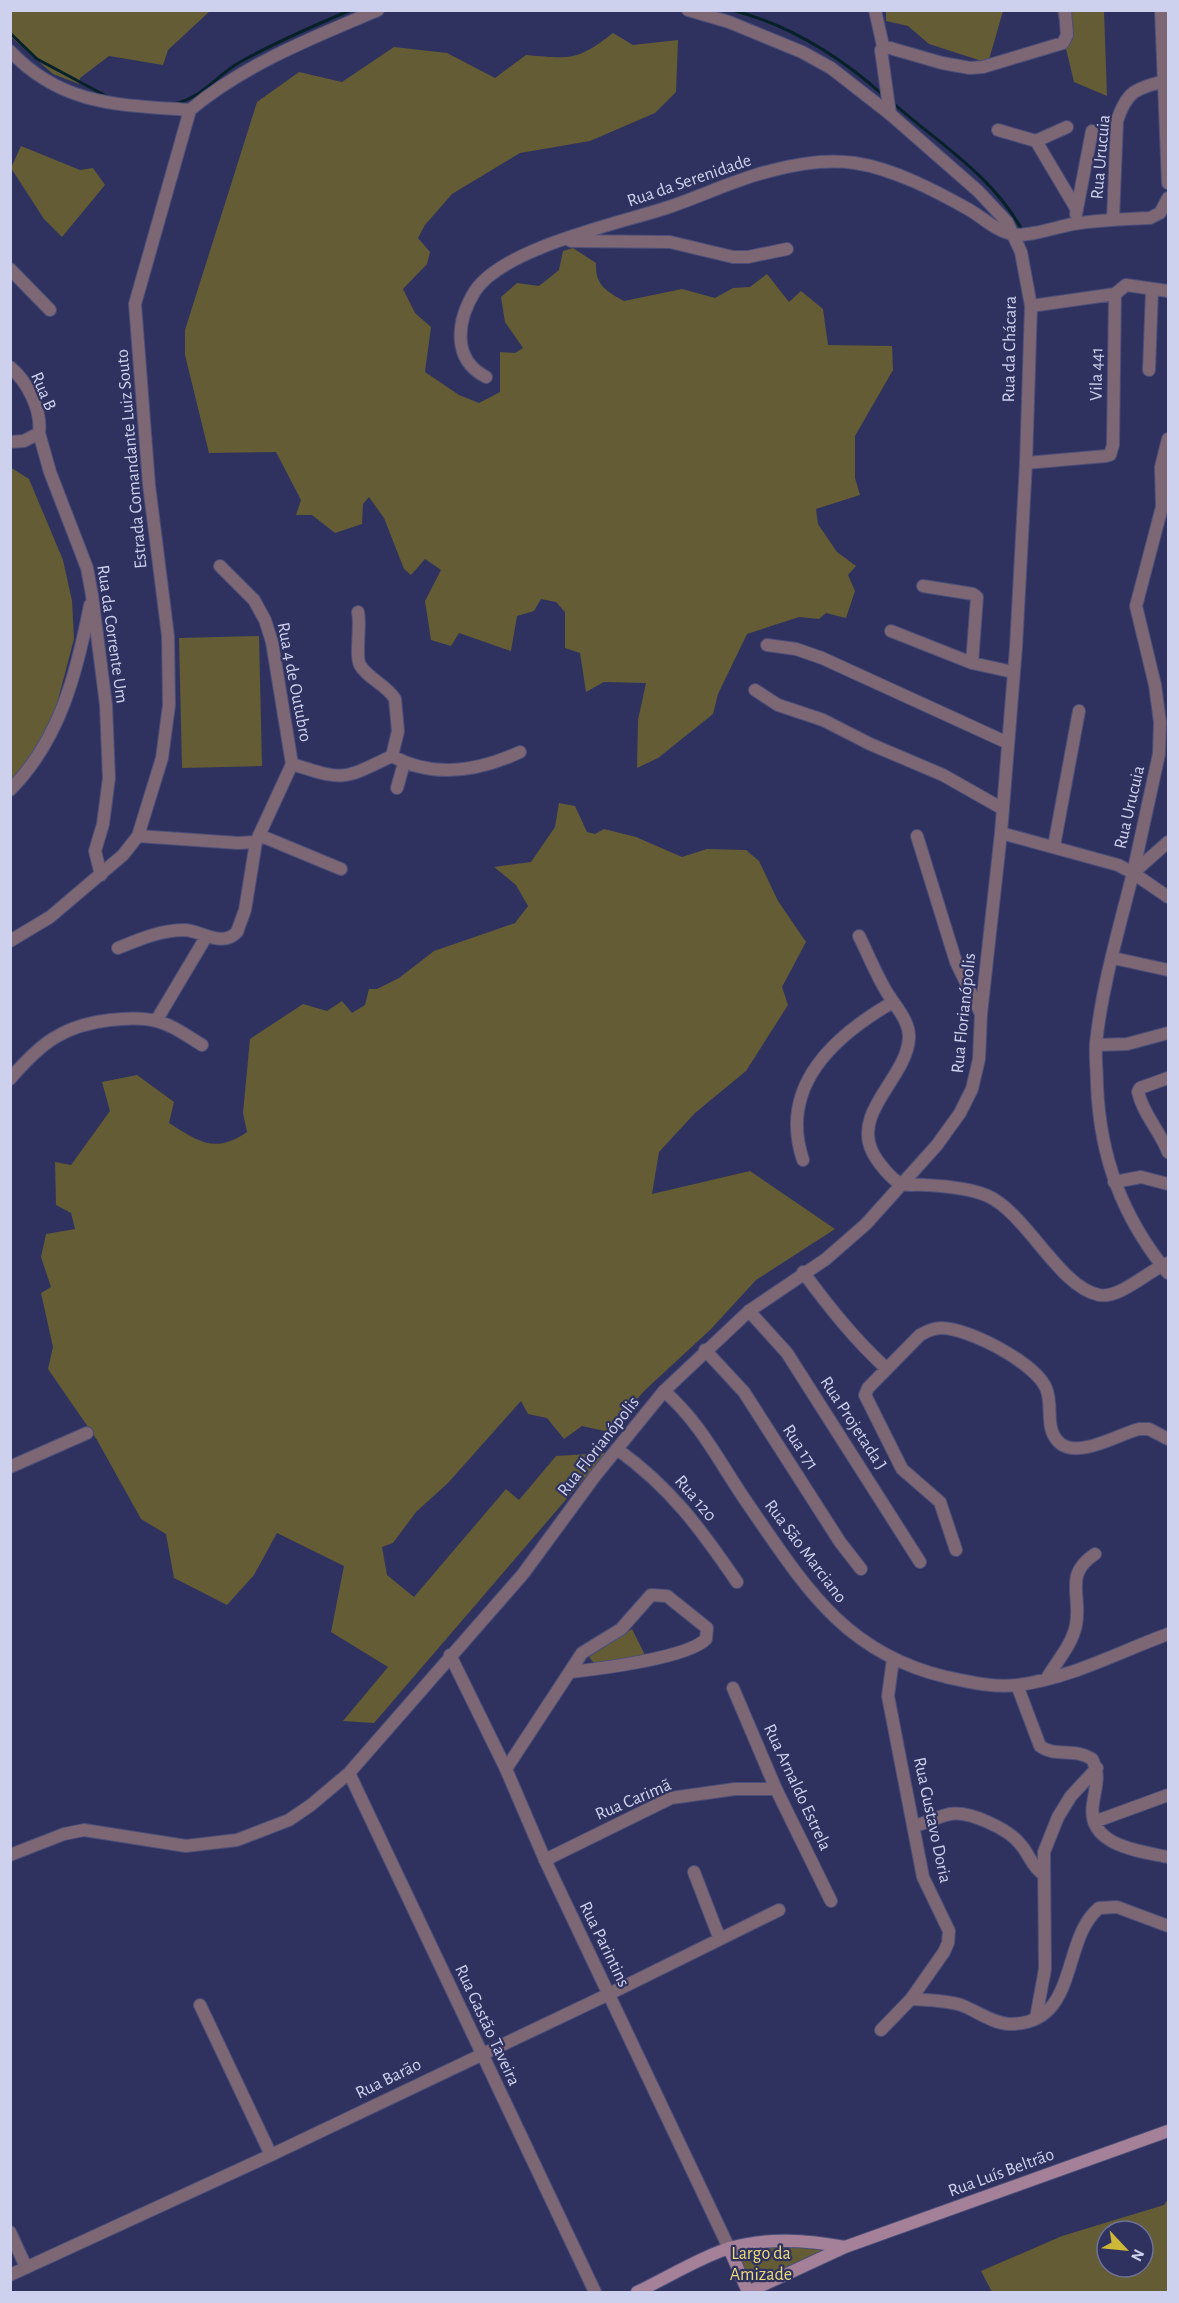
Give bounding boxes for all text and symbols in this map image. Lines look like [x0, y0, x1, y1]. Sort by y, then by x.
street label: Rua Urucuia [1088, 114, 1114, 200]
street label: Rua da Serenidade [625, 151, 754, 211]
street label: Rua da Chácara [1000, 296, 1020, 402]
street label: Vila 441 [1088, 347, 1106, 401]
street label: Estrada Comandante Luiz Souto [113, 348, 151, 570]
street label: Rua B [27, 370, 59, 413]
street label: Rua da Corrente Um [93, 564, 131, 705]
street label: Rua 4 de Outubro [274, 621, 314, 744]
street label: Rua Urucuia [1112, 764, 1148, 851]
street label: Rua Florianópolis [949, 952, 979, 1074]
street label: Rua Projetada J [816, 1374, 890, 1473]
street label: Rua Florianópolis [554, 1393, 643, 1500]
street label: Rua 171 [779, 1422, 821, 1473]
street label: Rua 120 [671, 1472, 719, 1525]
street label: Rua São Marciano [761, 1497, 850, 1607]
street label: Rua Arnaldo Estrela [760, 1721, 834, 1853]
street label: Rua Gustavo Doria [910, 1756, 954, 1885]
street label: Rua Carimã [593, 1776, 674, 1824]
street label: Rua Parintins [576, 1899, 632, 1990]
street label: Rua Gastão Taveira [451, 1962, 523, 2089]
street label: Rua Barão [353, 2055, 424, 2102]
street label: Rua Luís Beltrão [946, 2145, 1057, 2200]
north arrow [1095, 2219, 1155, 2279]
park label: Largo da Amizade [730, 2245, 792, 2284]
text: N [1128, 2247, 1147, 2264]

